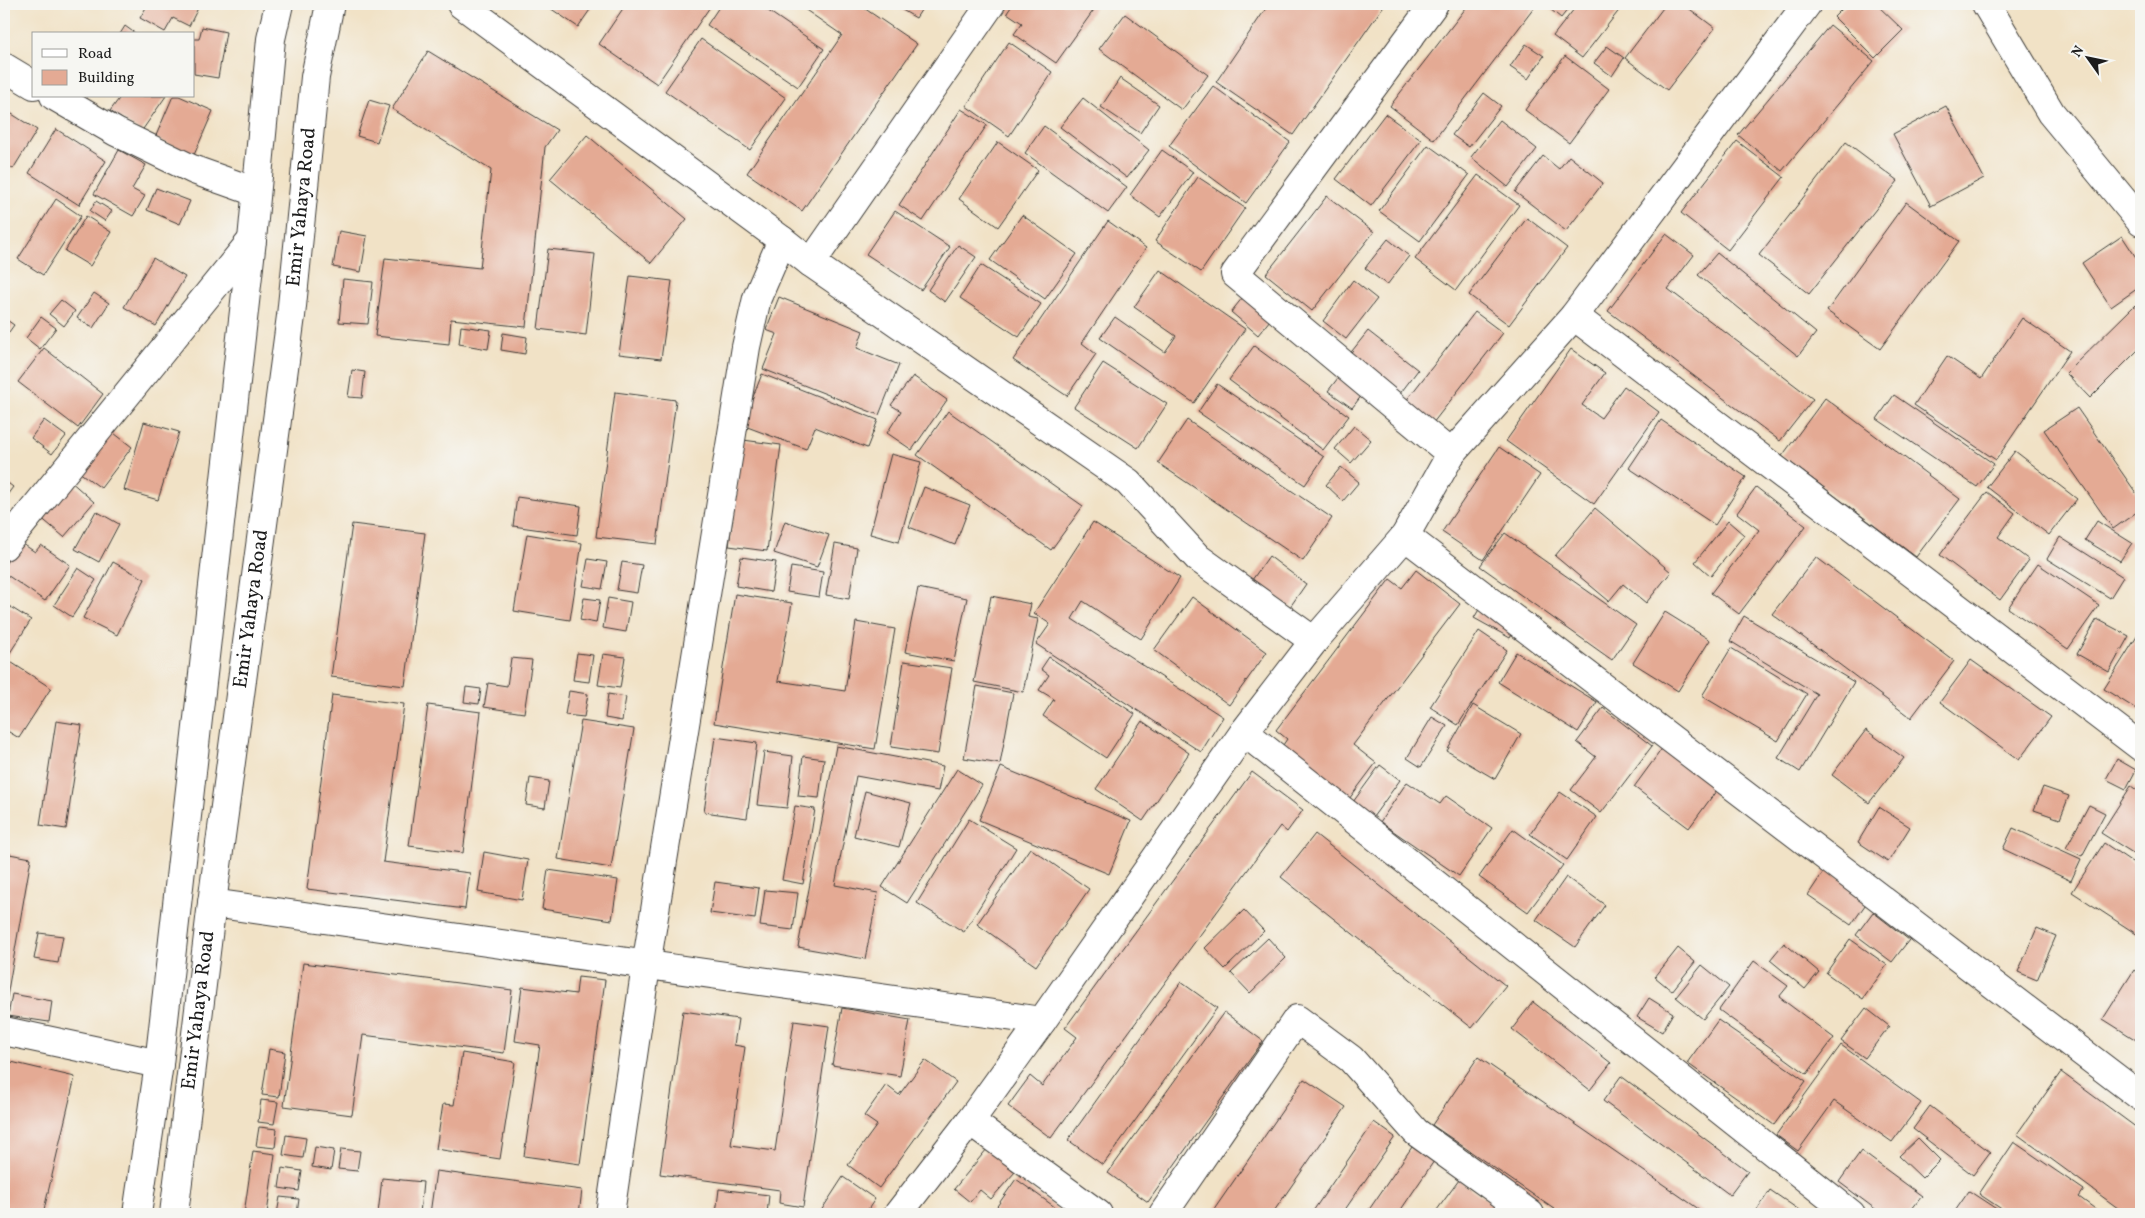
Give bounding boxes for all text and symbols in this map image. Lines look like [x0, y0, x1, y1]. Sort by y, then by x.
legend [32, 32, 195, 98]
north arrow [2062, 32, 2112, 82]
text: N [2068, 42, 2089, 61]
text: Road [78, 44, 112, 65]
text: Building [78, 68, 135, 89]
street label: Emir Yahaya Road [280, 126, 324, 288]
street label: Emir Yahaya Road [227, 528, 276, 690]
street label: Emir Yahaya Road [175, 929, 222, 1092]

